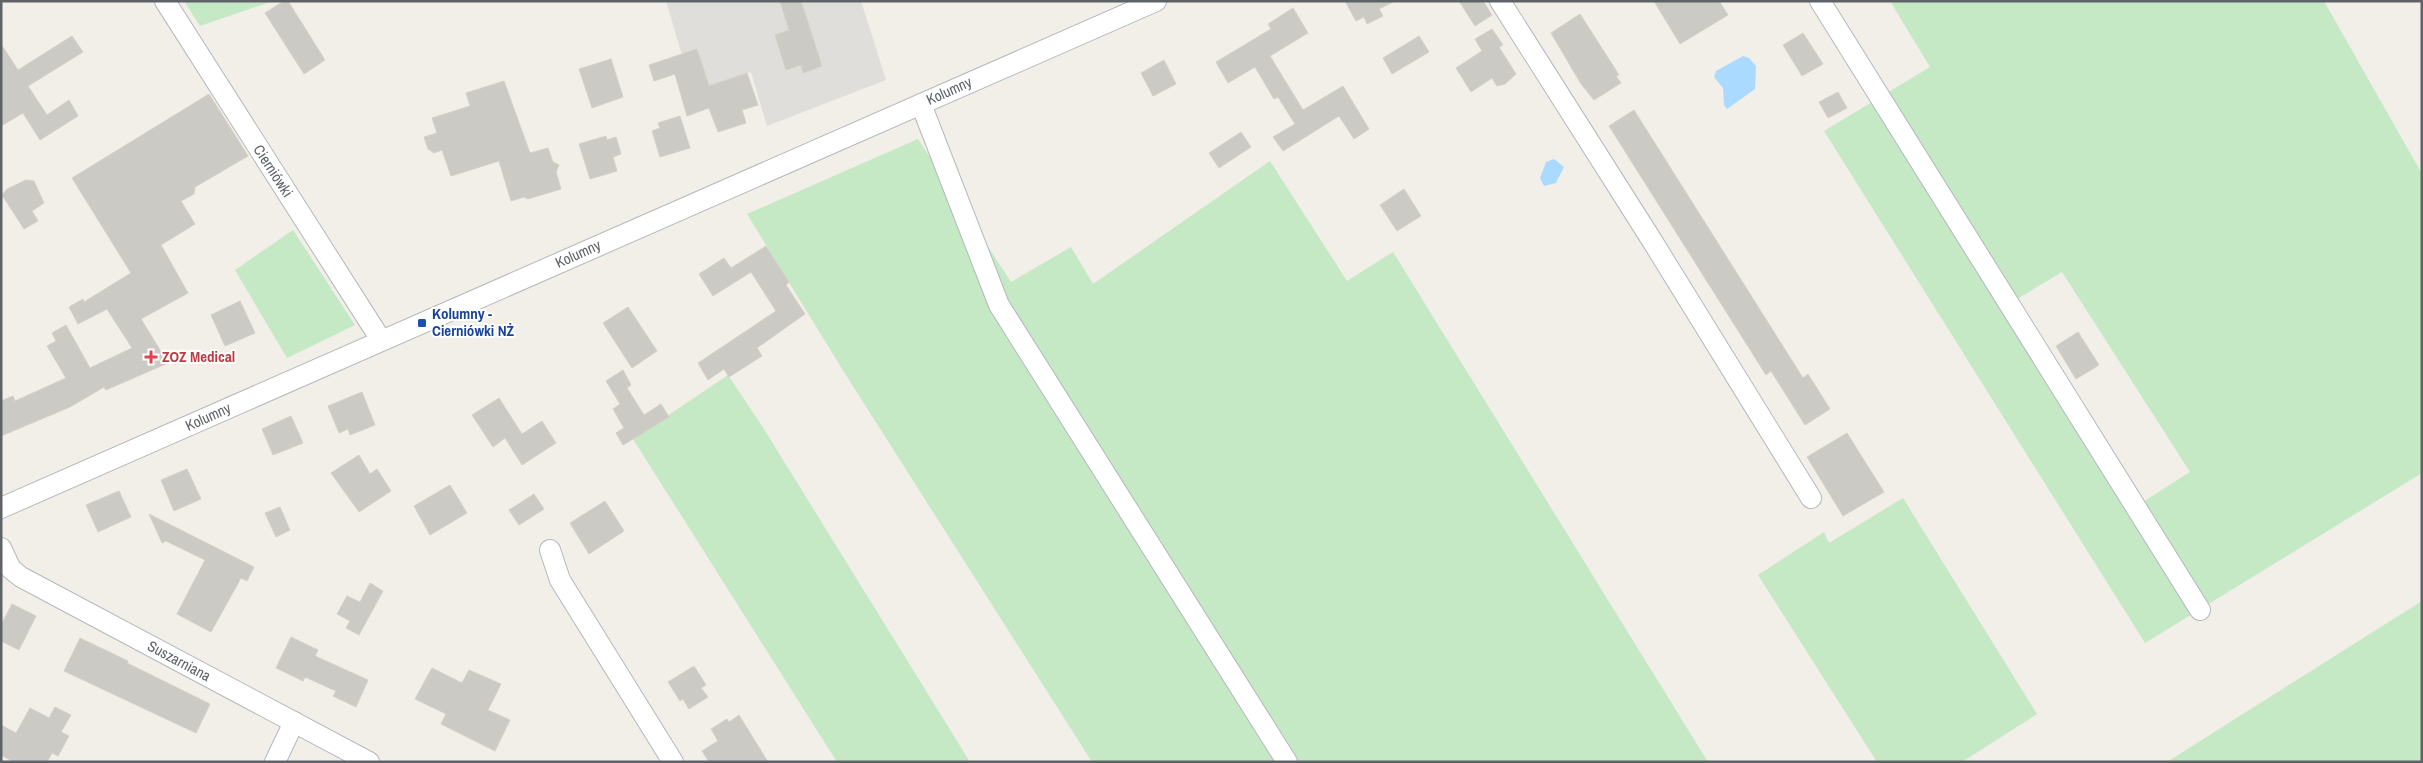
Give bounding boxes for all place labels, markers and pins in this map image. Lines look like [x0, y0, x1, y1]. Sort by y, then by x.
place label: Kolumny - Cierniówki NŻ [432, 303, 515, 341]
marker: Kolumny - Cierniówki NŻ [416, 317, 428, 329]
place label: ZOZ Medical [162, 346, 235, 367]
marker: ZOZ Medical [144, 350, 158, 364]

